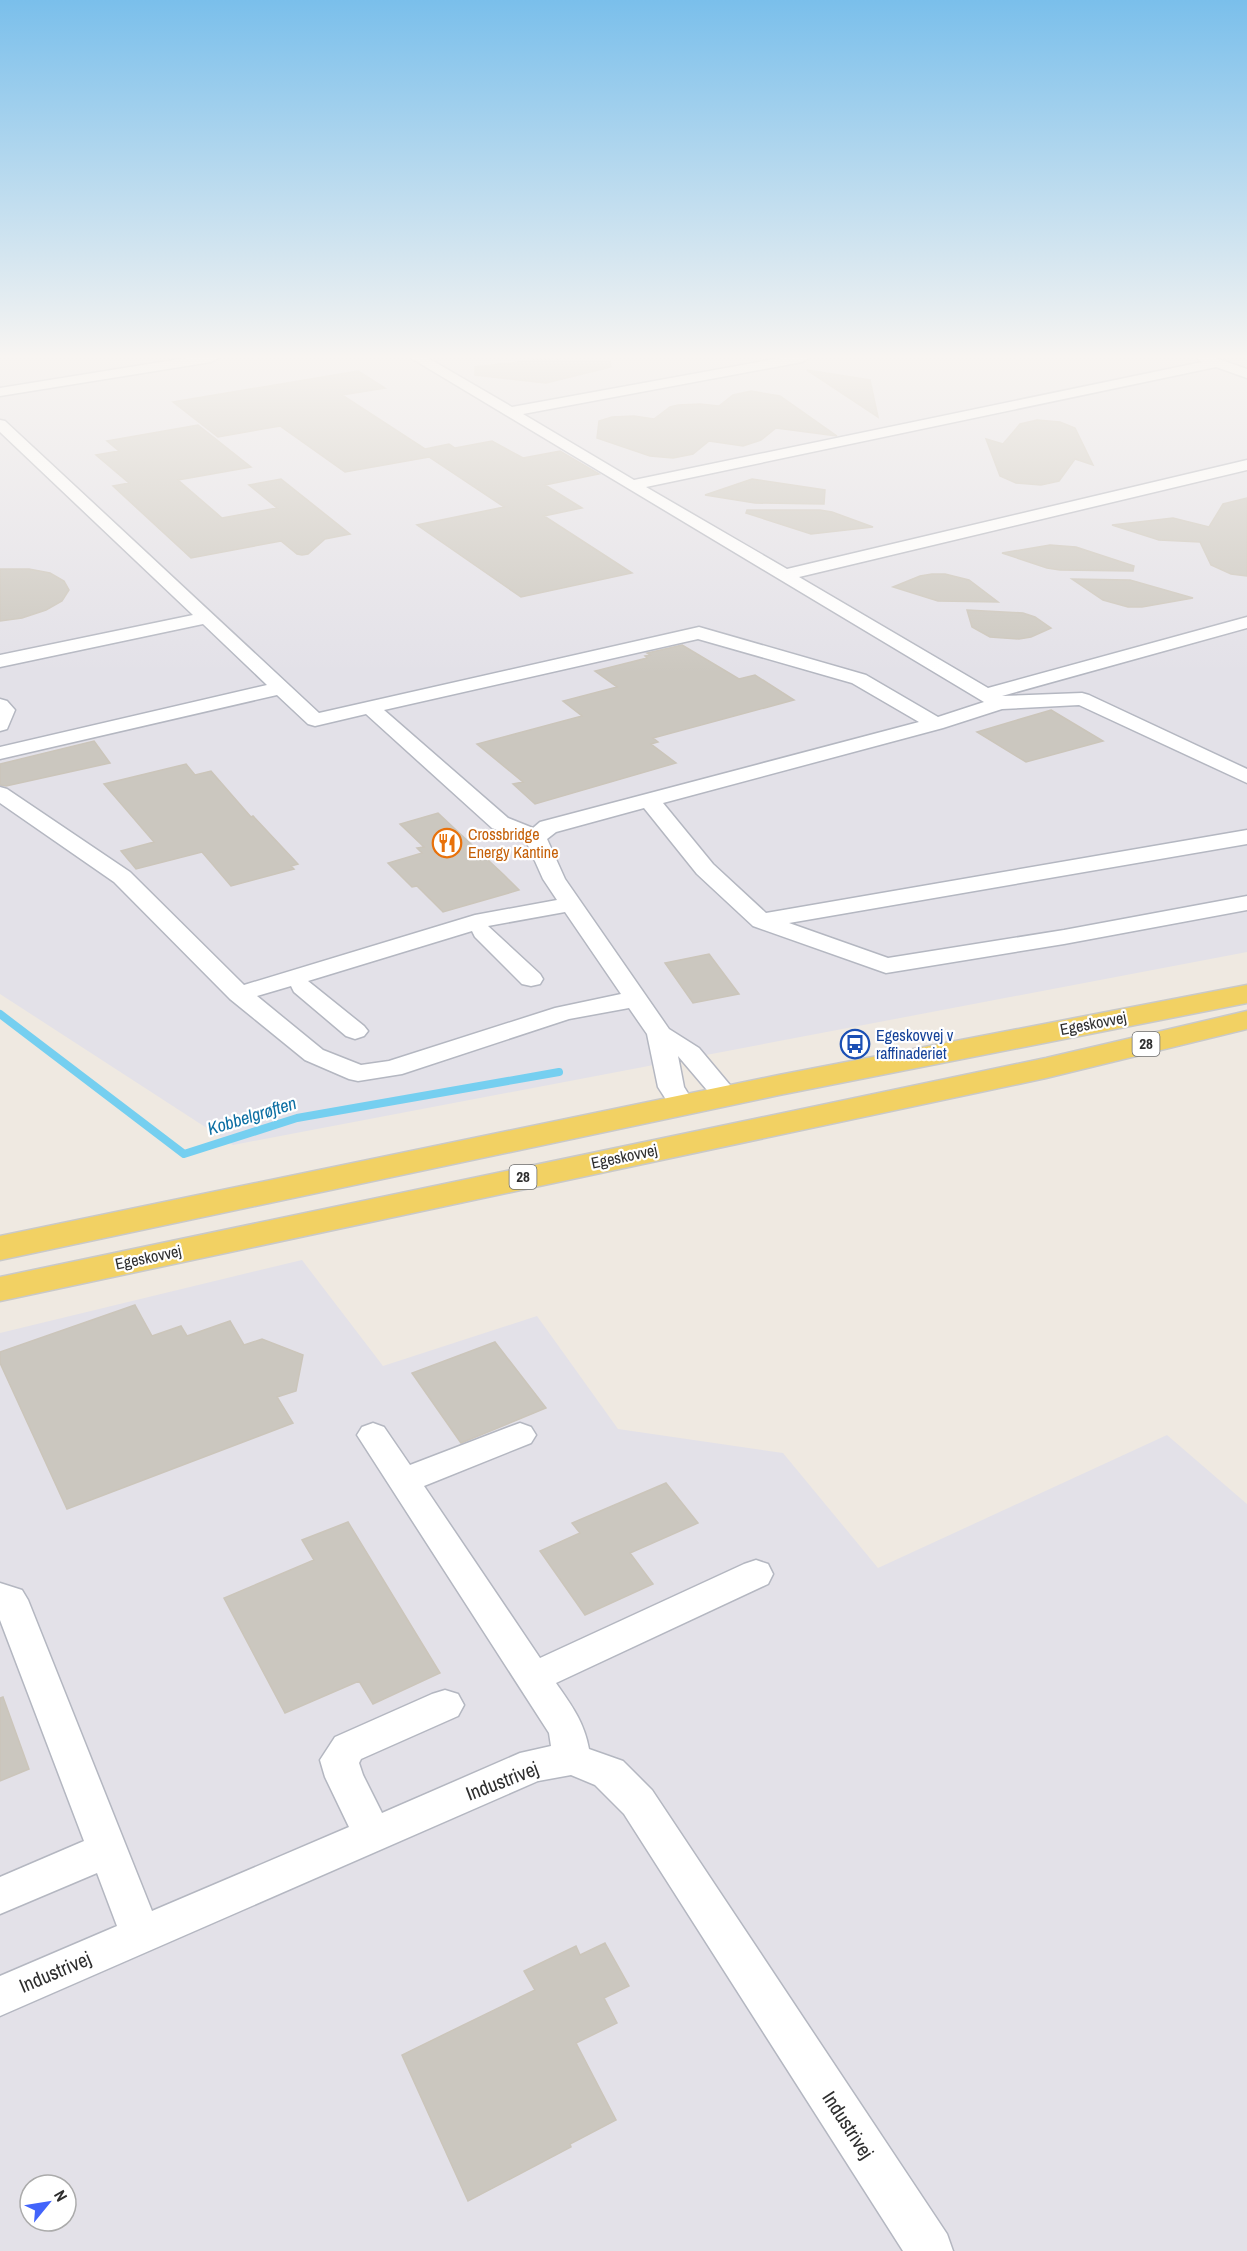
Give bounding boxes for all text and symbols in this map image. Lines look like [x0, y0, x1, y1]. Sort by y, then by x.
place label: Crossbridge Energy Kantine [468, 823, 558, 863]
restaurant icon: Crossbridge Energy Kantine [431, 827, 463, 859]
street label: Egeskovvej [1058, 1006, 1128, 1040]
place label: Egeskovvej v raffinaderiet [876, 1024, 954, 1064]
bus stop icon: Egeskovvej v raffinaderiet [839, 1028, 871, 1060]
road number: 28 [1132, 1032, 1160, 1056]
water label: Kobbelgrøften [204, 1090, 299, 1141]
street label: Egeskovvej [589, 1138, 659, 1174]
road number: 28 [510, 1165, 536, 1189]
street label: Egeskovvej [113, 1239, 183, 1275]
street label: Industrivej [462, 1754, 542, 1807]
street label: Industrivej [15, 1944, 95, 1999]
street label: Industrivej [816, 2086, 880, 2164]
north arrow [18, 2173, 78, 2233]
text: N [49, 2186, 73, 2205]

